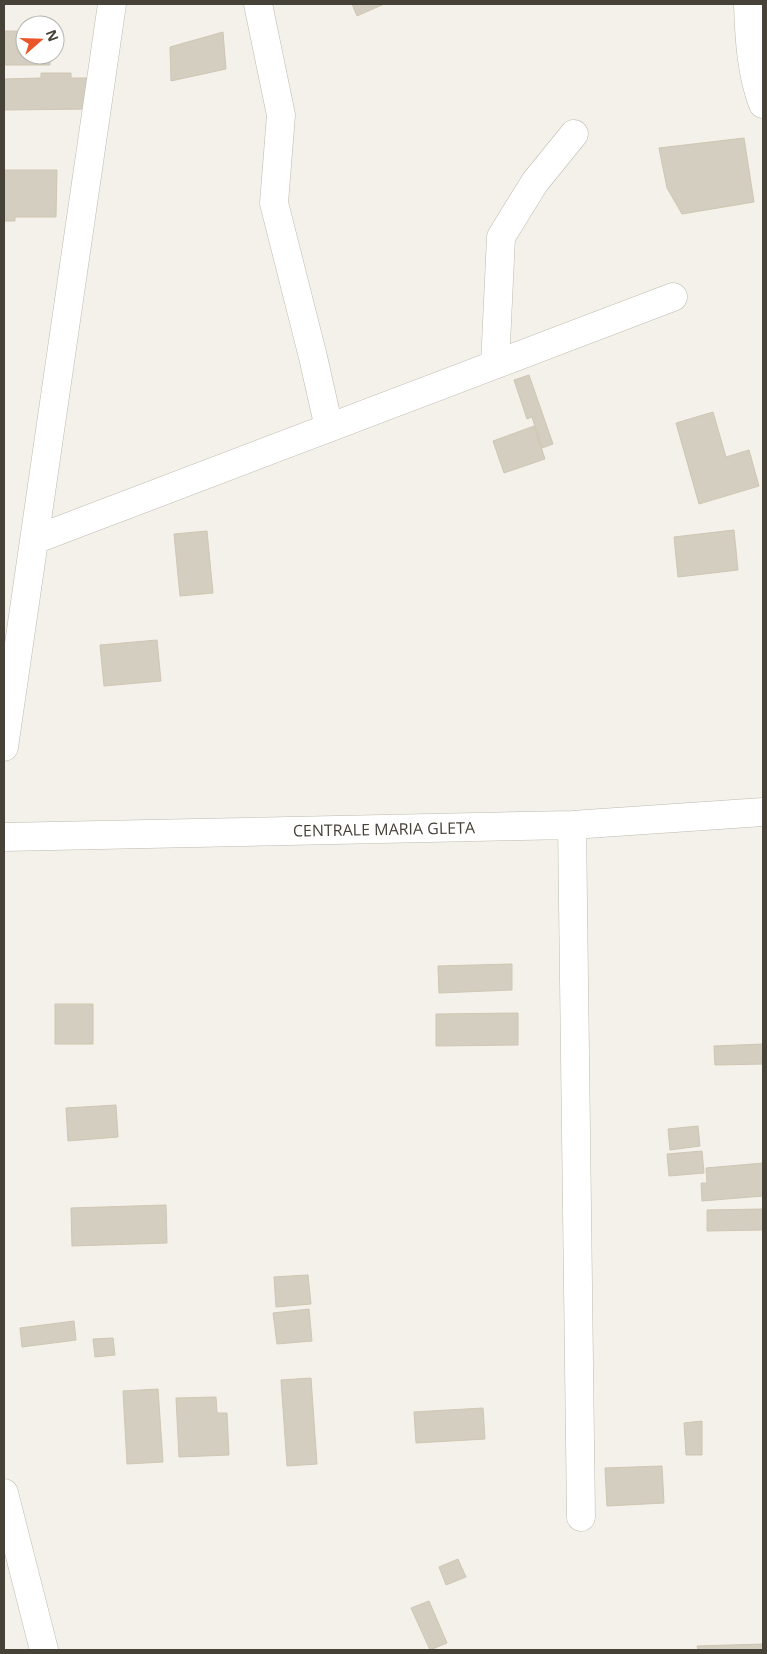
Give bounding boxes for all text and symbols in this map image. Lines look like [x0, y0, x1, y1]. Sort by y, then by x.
north arrow [15, 15, 65, 65]
text: N [42, 27, 64, 44]
street label: CENTRALE MARIA GLETA [293, 816, 476, 842]

